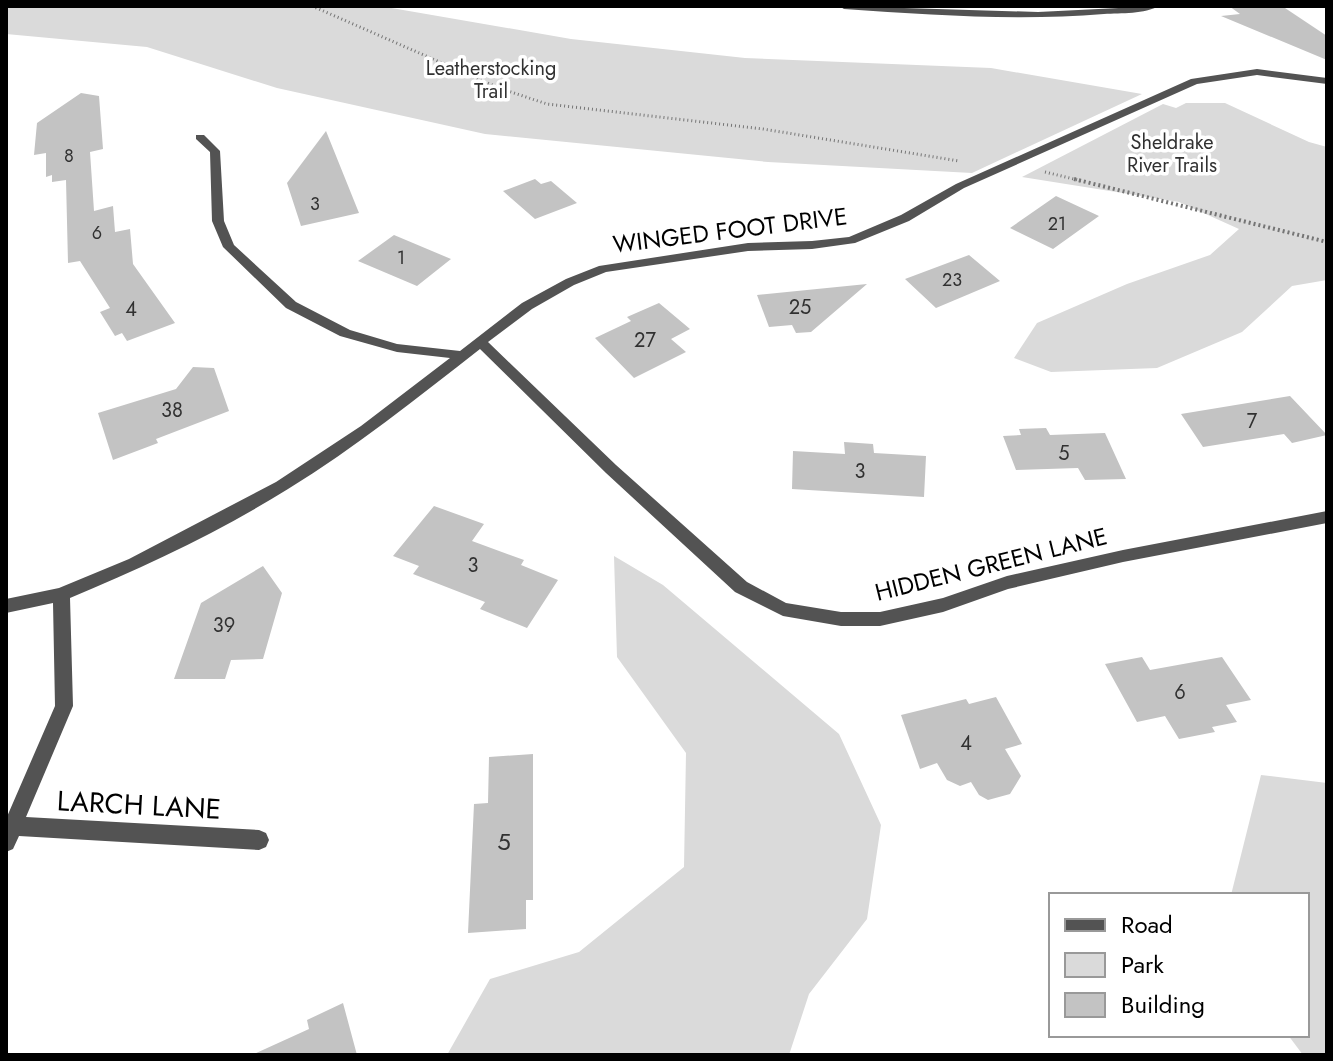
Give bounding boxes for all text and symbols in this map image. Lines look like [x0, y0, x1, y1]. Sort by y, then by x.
park label: Leatherstocking Trail [426, 54, 556, 106]
park label: Sheldrake River Trails [1127, 128, 1217, 180]
house number: 8 [64, 143, 74, 169]
house number: 3 [310, 191, 320, 217]
street label: WINGED FOOT DRIVE [611, 198, 849, 262]
house number: 21 [1048, 211, 1066, 237]
house number: 6 [92, 220, 102, 246]
house number: 1 [397, 245, 405, 271]
house number: 23 [942, 267, 962, 293]
house number: 25 [789, 293, 811, 322]
house number: 4 [125, 295, 137, 324]
house number: 27 [634, 326, 656, 355]
house number: 38 [161, 396, 183, 425]
house number: 7 [1247, 407, 1258, 436]
house number: 5 [1058, 439, 1070, 468]
house number: 3 [855, 457, 866, 486]
street label: HIDDEN GREEN LANE [871, 518, 1111, 610]
house number: 3 [468, 551, 479, 580]
house number: 39 [213, 611, 235, 640]
house number: 6 [1174, 678, 1186, 707]
house number: 4 [960, 729, 972, 758]
street label: LARCH LANE [56, 780, 222, 830]
house number: 5 [497, 824, 511, 859]
legend [1049, 893, 1309, 1037]
text: Road [1121, 907, 1173, 942]
text: Park [1121, 947, 1164, 982]
text: Building [1121, 987, 1205, 1022]

